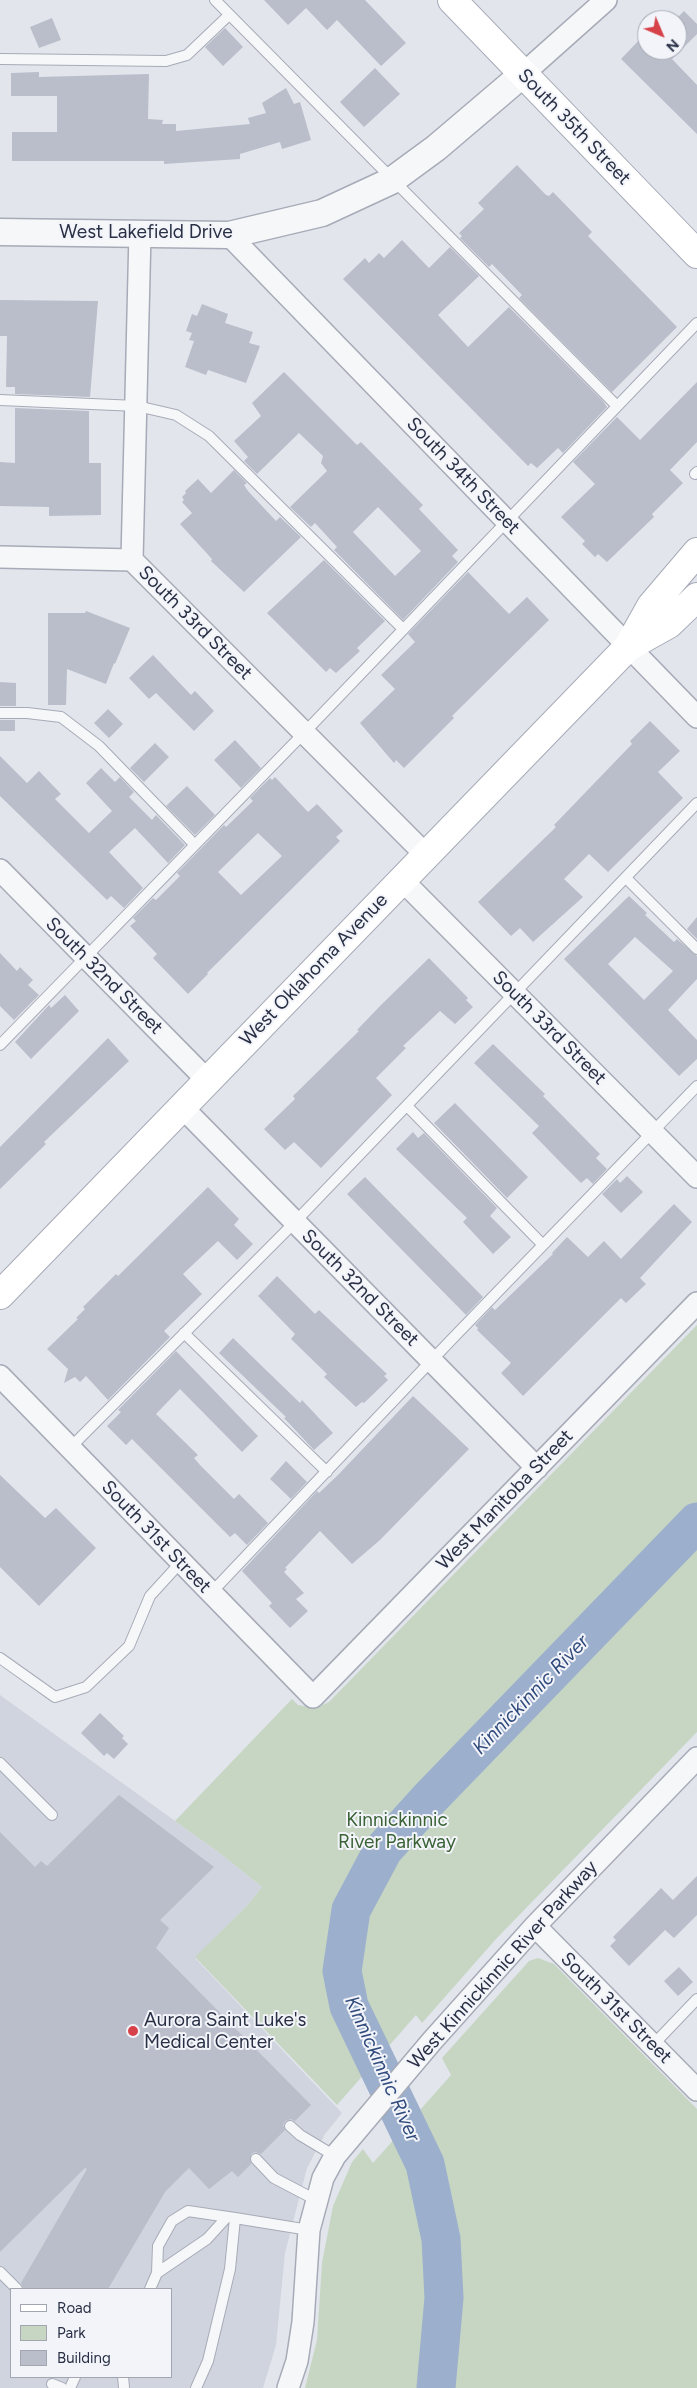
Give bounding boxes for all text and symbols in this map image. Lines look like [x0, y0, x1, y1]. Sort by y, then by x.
north arrow [637, 10, 687, 60]
text: N [662, 35, 682, 55]
street label: South 35th Street [513, 64, 635, 190]
street label: West Lakefield Drive [59, 221, 233, 243]
street label: South 34th Street [401, 413, 525, 539]
street label: South 33rd Street [133, 561, 257, 685]
street label: West Oklahoma Avenue [235, 889, 393, 1051]
street label: South 32nd Street [41, 913, 167, 1039]
street label: South 33rd Street [487, 966, 611, 1090]
street label: South 32nd Street [297, 1225, 423, 1351]
street label: West Manitoba Street [432, 1425, 578, 1575]
street label: South 31st Street [96, 1476, 216, 1598]
water label: Kinnickinnic River [468, 1630, 594, 1760]
park label: Kinnickinnic River Parkway [338, 1809, 456, 1853]
street label: West Kinnickinnic River Parkway [403, 1856, 603, 2074]
street label: South 31st Street [556, 1948, 676, 2068]
water label: Kinnickinnic River [339, 1992, 425, 2146]
place label: Aurora Saint Luke's Medical Center [144, 2009, 306, 2053]
marker: Aurora Saint Luke's Medical Center [126, 2024, 140, 2038]
legend [10, 2288, 172, 2378]
text: Road [57, 2299, 92, 2317]
text: Park [57, 2324, 86, 2342]
text: Building [57, 2349, 111, 2367]

